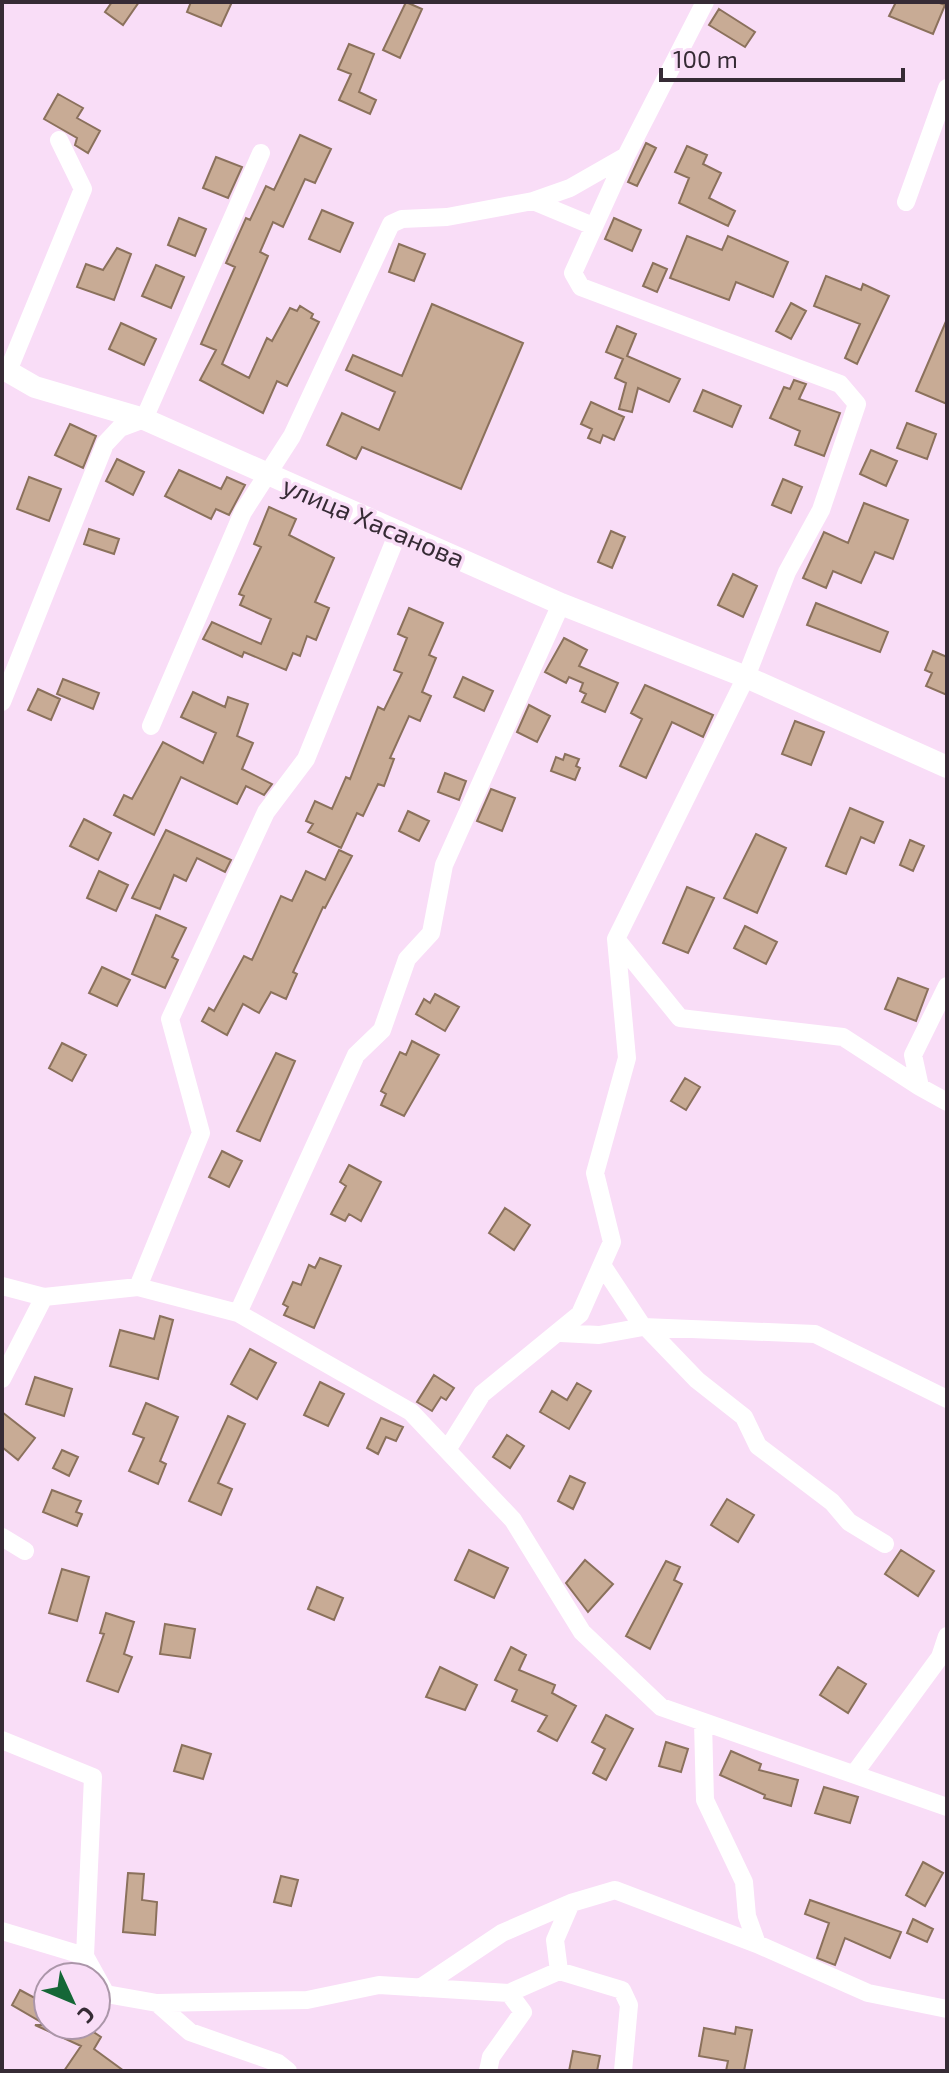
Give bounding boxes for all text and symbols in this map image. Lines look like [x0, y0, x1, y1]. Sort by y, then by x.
scale bar [661, 32, 903, 82]
text: 100 m [673, 44, 738, 73]
street label: улица Хасанова [278, 469, 470, 574]
north arrow [32, 1961, 112, 2041]
text: С [73, 2002, 101, 2029]

